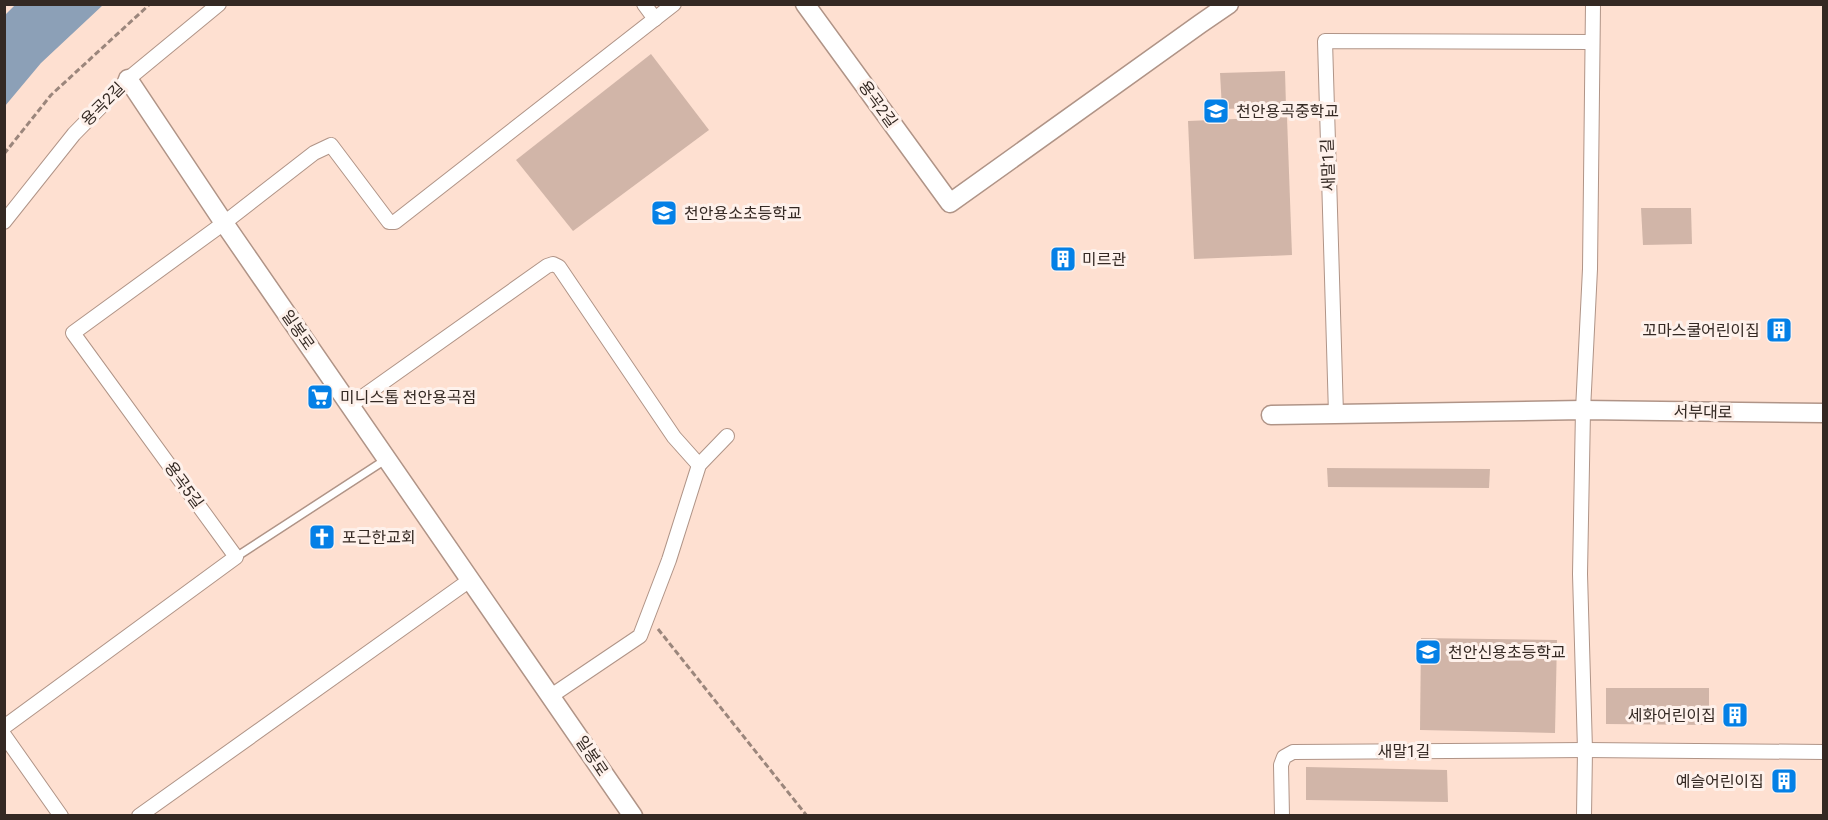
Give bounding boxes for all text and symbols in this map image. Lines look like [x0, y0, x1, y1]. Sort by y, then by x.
street label: 용곡2길 [855, 77, 901, 131]
street label: 용곡2길 [77, 78, 129, 130]
school or university icon: 천안용곡중학교 [1201, 96, 1231, 126]
place label: 천안용곡중학교 [1236, 102, 1339, 121]
street label: 새말1길 [1318, 138, 1338, 192]
school or university icon: 천안용소초등학교 [649, 198, 679, 228]
place label: 천안용소초등학교 [684, 204, 802, 223]
building icon: 미르관 [1048, 244, 1078, 274]
place label: 미르관 [1082, 250, 1126, 269]
street label: 일봉로 [278, 306, 319, 354]
building icon: 꼬마스쿨어린이집 [1764, 315, 1794, 345]
place label: 꼬마스쿨어린이집 [1642, 321, 1760, 340]
supermarket icon: 미니스톱 천안용곡점 [305, 382, 335, 412]
place label: 미니스톱 천안용곡점 [340, 388, 476, 407]
street label: 서부대로 [1673, 402, 1733, 422]
street label: 용곡5길 [161, 458, 207, 512]
church icon: 포근한교회 [307, 522, 337, 552]
place label: 포근한교회 [342, 528, 416, 547]
school or university icon: 천안신용초등학교 [1413, 637, 1443, 667]
place label: 천안신용초등학교 [1448, 643, 1566, 662]
building icon: 세화어린이집 [1720, 700, 1750, 730]
place label: 세화어린이집 [1628, 706, 1716, 725]
street label: 일봉로 [572, 732, 612, 780]
street label: 새말1길 [1377, 742, 1431, 761]
building icon: 예슬어린이집 [1769, 766, 1799, 796]
place label: 예슬어린이집 [1676, 772, 1764, 791]

